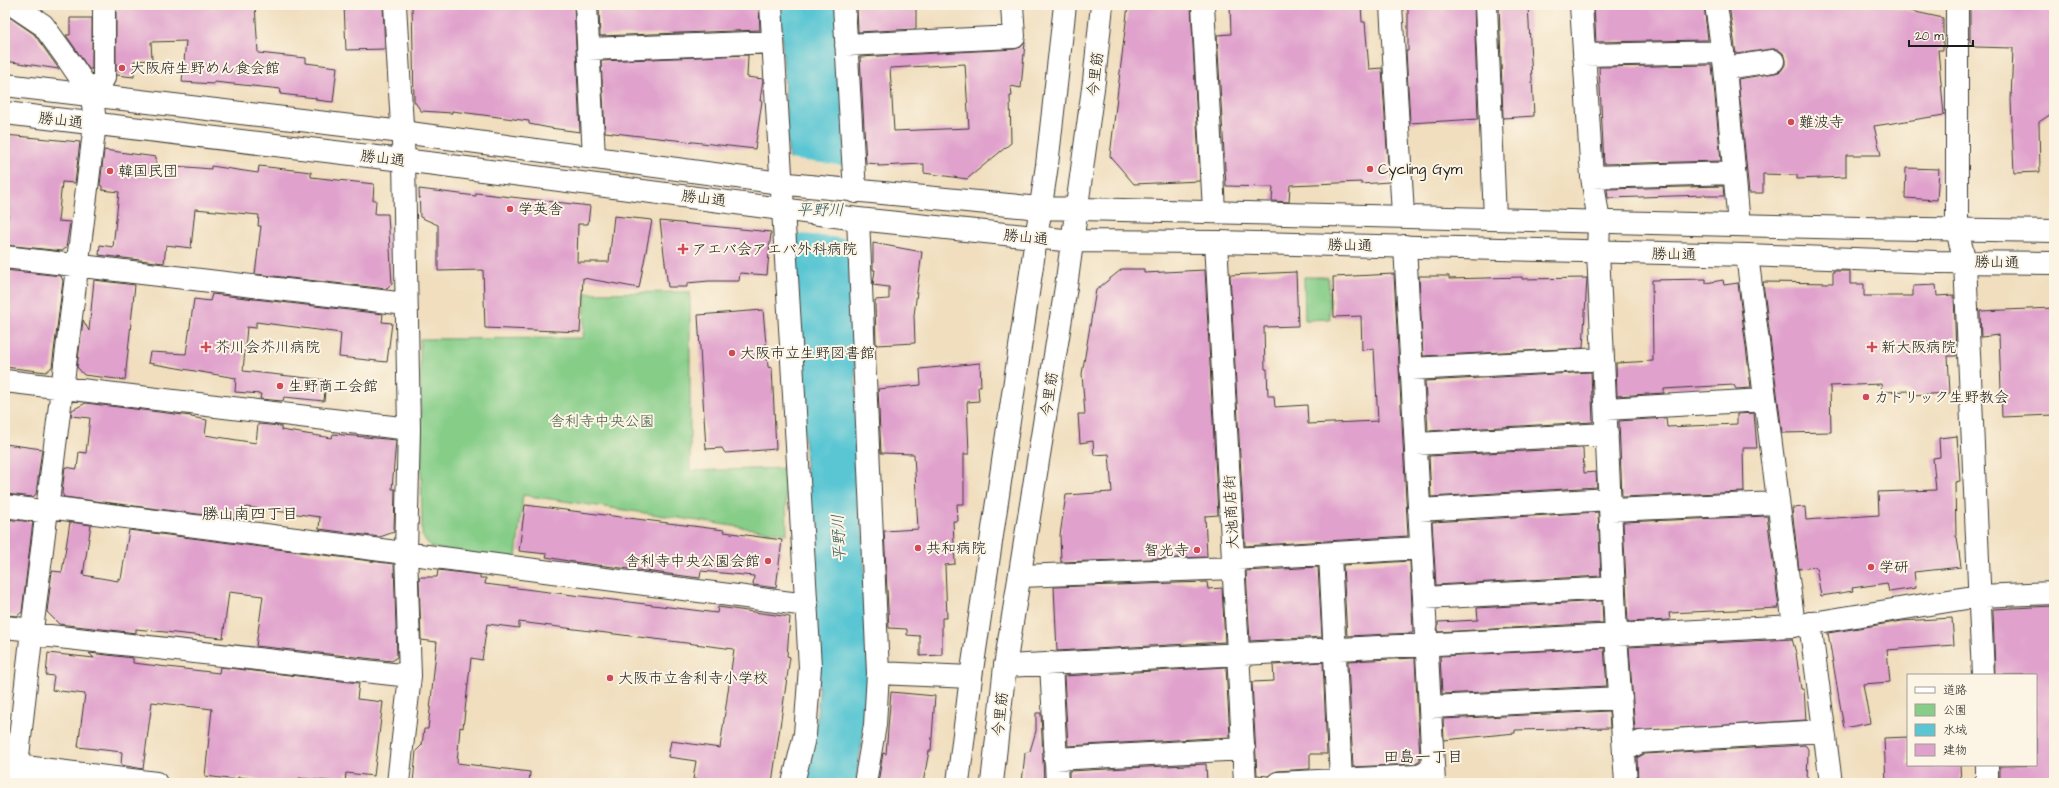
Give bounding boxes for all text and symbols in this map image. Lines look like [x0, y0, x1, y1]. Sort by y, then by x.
scale bar [1909, 22, 1973, 48]
text: 20 m [1915, 28, 1944, 45]
street label: 今里筋 [1082, 50, 1109, 98]
place label: 大阪府生野めん食会館 [130, 58, 280, 79]
marker: 大阪府生野めん食会館 [117, 63, 127, 73]
street label: 勝山通 [37, 107, 85, 134]
place label: 難波寺 [1799, 112, 1844, 133]
marker: 難波寺 [1786, 117, 1796, 127]
street label: 勝山通 [359, 145, 407, 172]
place label: Cycling Gym [1378, 159, 1463, 181]
place label: 韓国民団 [118, 161, 178, 182]
marker: Cycling Gym [1365, 164, 1375, 174]
marker: 韓国民団 [105, 166, 115, 176]
street label: 勝山通 [680, 185, 728, 212]
place label: 学英舎 [518, 199, 563, 220]
water label: 平野川 [796, 199, 844, 221]
marker: 学英舎 [505, 204, 515, 214]
street label: 勝山通 [1002, 225, 1049, 250]
street label: 勝山通 [1327, 235, 1373, 256]
place label: アエバ会アエバ外科病院 [692, 239, 857, 260]
marker: アエバ会アエバ外科病院 [677, 243, 689, 255]
street label: 勝山通 [1651, 244, 1697, 265]
street label: 勝山通 [1974, 252, 2020, 273]
place label: 芥川会芥川病院 [215, 337, 320, 358]
place label: 新大阪病院 [1881, 337, 1956, 358]
marker: 芥川会芥川病院 [200, 341, 212, 353]
marker: 新大阪病院 [1866, 341, 1878, 353]
place label: 大阪市立生野図書館 [740, 343, 875, 364]
marker: 大阪市立生野図書館 [727, 348, 737, 358]
street label: 今里筋 [1036, 370, 1063, 418]
place label: 生野商工会館 [288, 376, 378, 397]
marker: 生野商工会館 [275, 381, 285, 391]
place label: カトリック生野教会 [1874, 387, 2009, 408]
marker: カトリック生野教会 [1861, 392, 1871, 402]
park label: 舎利寺中央公園 [549, 411, 655, 432]
street label: 大池商店街 [1219, 474, 1244, 550]
district label: 勝山南四丁目 [202, 503, 298, 525]
water label: 平野川 [827, 513, 851, 562]
place label: 共和病院 [926, 538, 986, 559]
place label: 智光寺 [1144, 540, 1189, 561]
marker: 共和病院 [913, 543, 923, 553]
marker: 智光寺 [1192, 545, 1202, 555]
place label: 舎利寺中央公園会館 [625, 551, 760, 572]
marker: 舎利寺中央公園会館 [763, 556, 773, 566]
place label: 学研 [1879, 557, 1909, 578]
marker: 学研 [1866, 562, 1876, 572]
place label: 大阪市立舎利寺小学校 [618, 668, 768, 689]
marker: 大阪市立舎利寺小学校 [605, 673, 615, 683]
legend [1907, 674, 2037, 766]
text: 道路 [1943, 682, 1967, 699]
street label: 今里筋 [988, 691, 1013, 738]
text: 公園 [1943, 702, 1967, 719]
text: 水域 [1943, 722, 1967, 739]
text: 建物 [1943, 742, 1967, 759]
district label: 田島一丁目 [1383, 746, 1463, 768]

